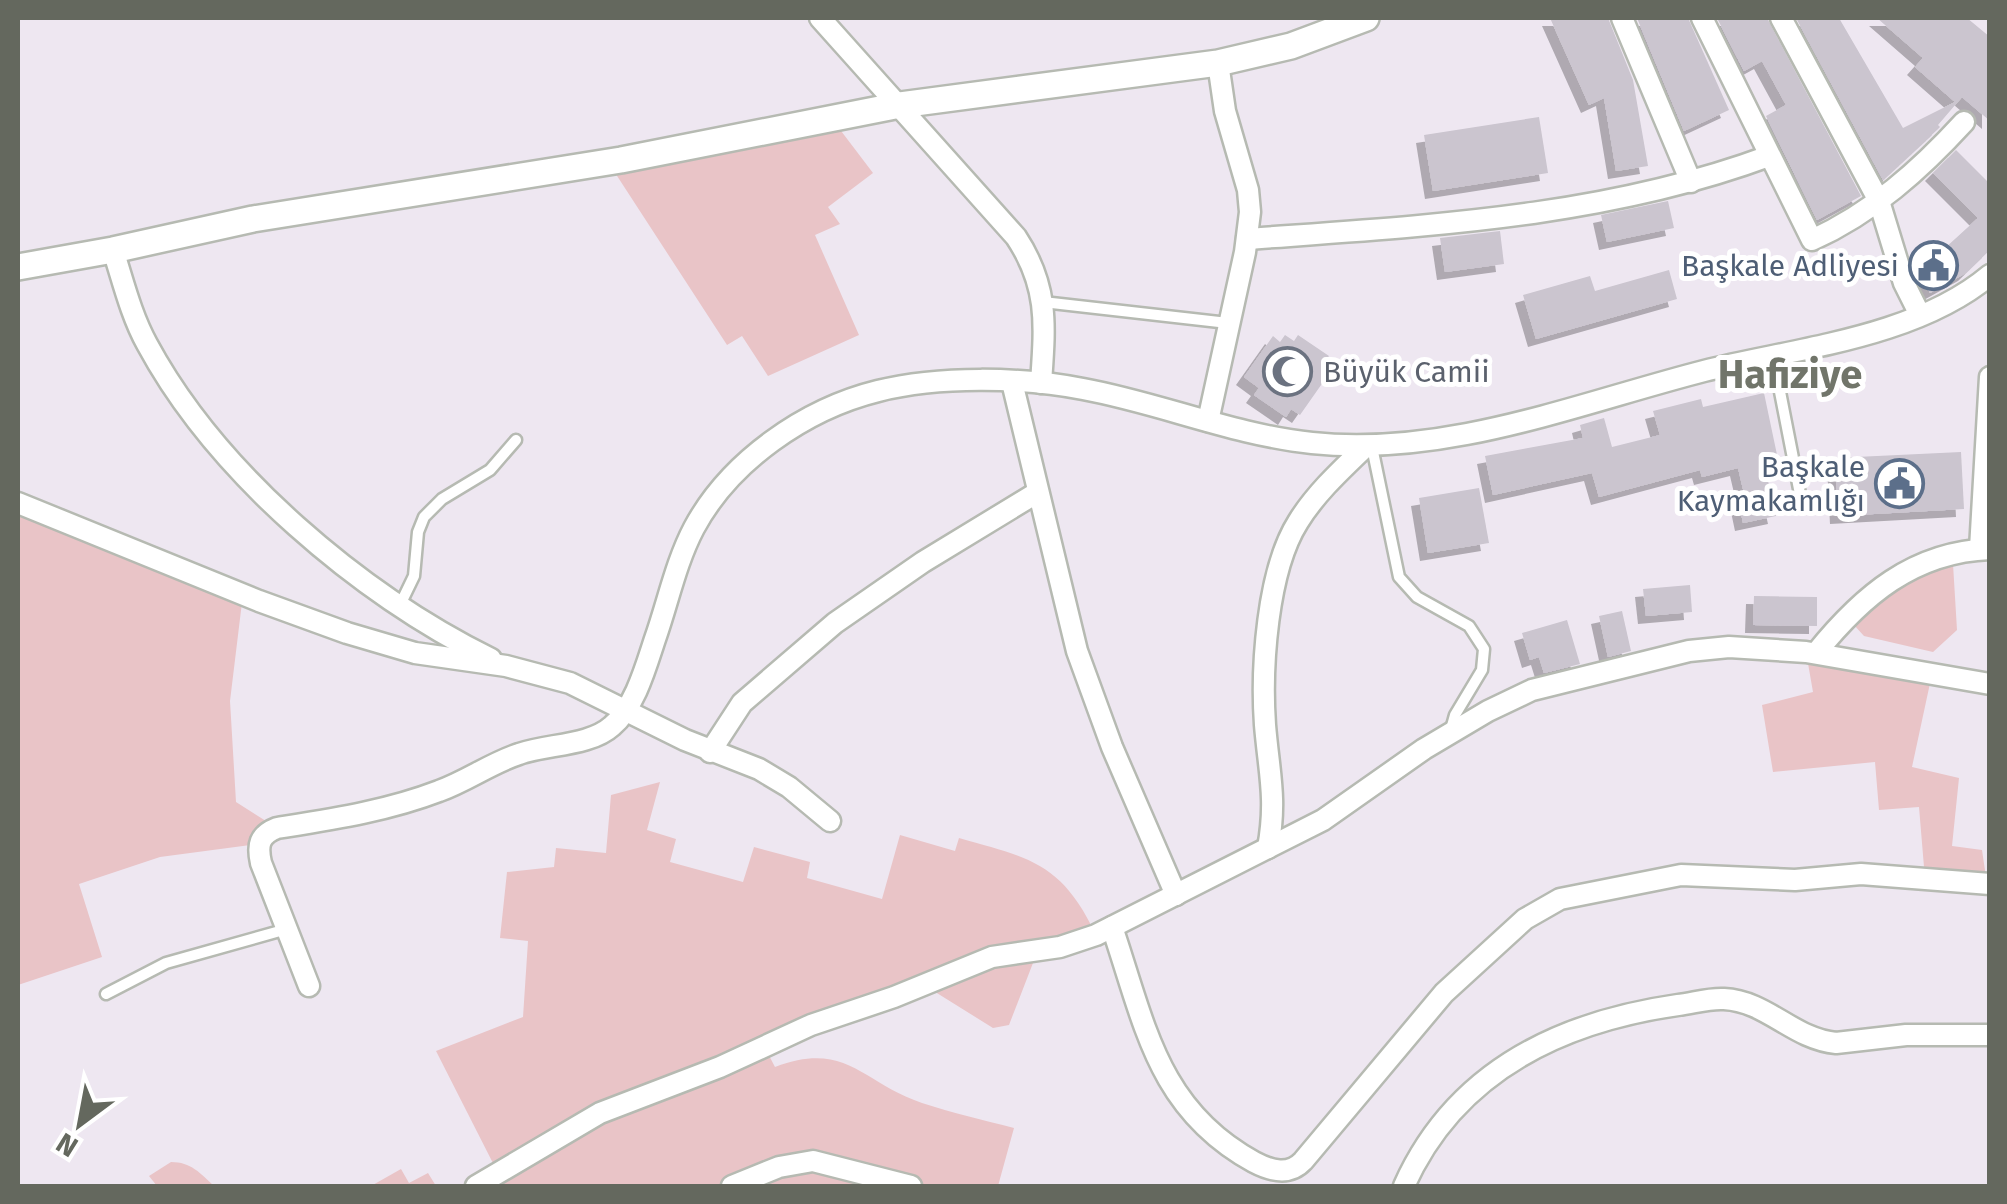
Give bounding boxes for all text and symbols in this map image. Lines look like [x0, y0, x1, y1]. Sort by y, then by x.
public building icon: Başkale Adliyesi [1908, 240, 1960, 292]
place label: Başkale Adliyesi [1681, 248, 1899, 284]
mosque icon: Büyük Camii [1262, 346, 1314, 398]
district label: Hafiziye [1718, 351, 1862, 399]
place label: Büyük Camii [1323, 354, 1490, 390]
place label: Başkale Kaymakamlığı [1677, 449, 1865, 519]
public building icon: Başkale Kaymakamlığı [1874, 458, 1926, 510]
north arrow [30, 1074, 130, 1174]
text: N [50, 1126, 84, 1164]

